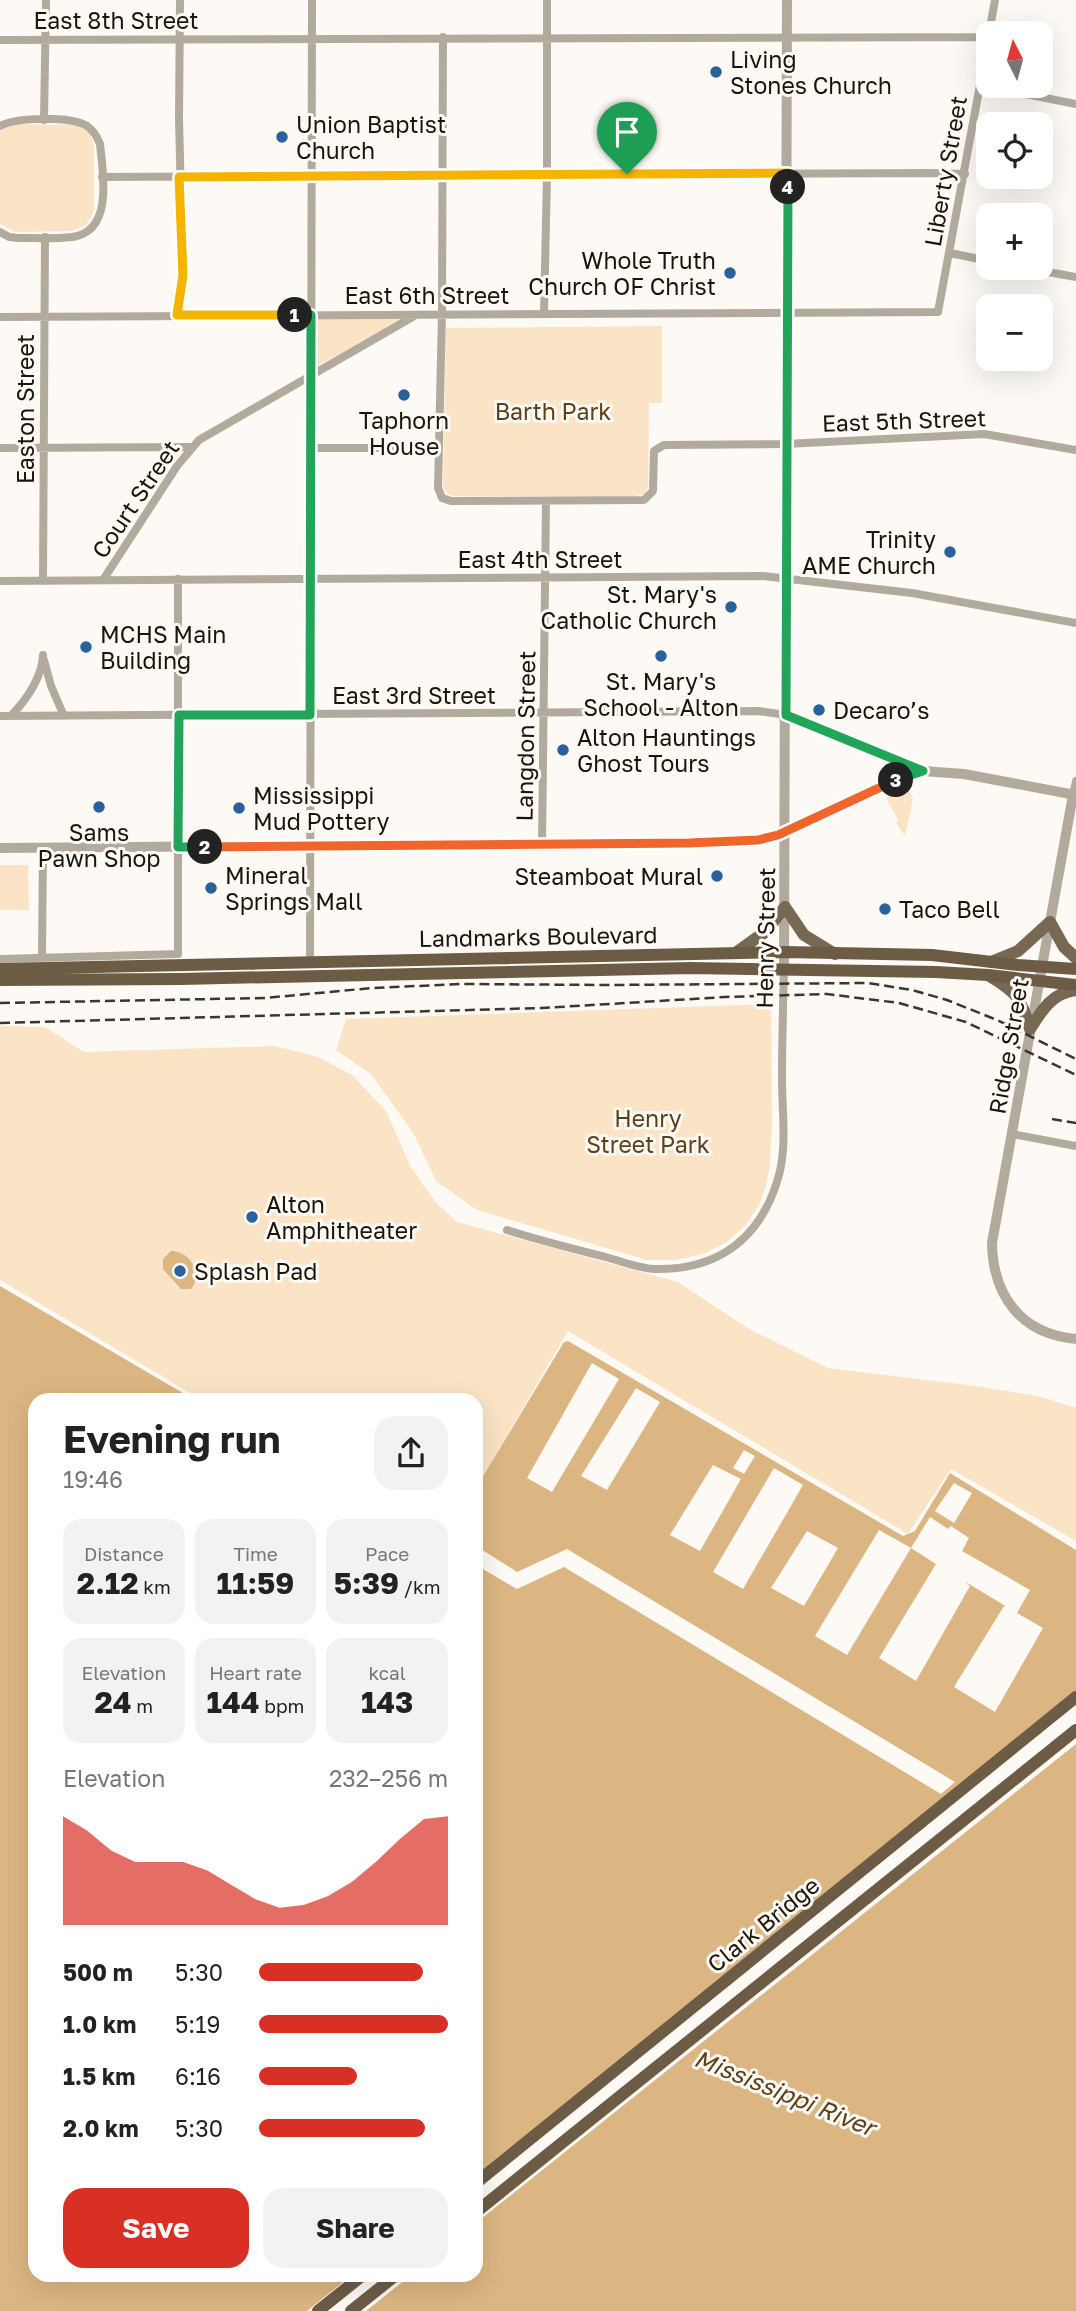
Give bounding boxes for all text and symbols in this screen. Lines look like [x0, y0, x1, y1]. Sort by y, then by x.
street label: East 8th Street [33, 6, 199, 34]
north arrow [976, 21, 1054, 98]
map controls [976, 21, 1053, 371]
place label: Living Stones Church [730, 45, 892, 99]
marker: Living Stones Church [708, 64, 724, 80]
street label: Liberty Street [918, 93, 972, 249]
pin [597, 102, 657, 174]
place label: Union Baptist Church [296, 110, 446, 164]
button: locate [976, 112, 1053, 189]
icon: arrive [608, 113, 646, 151]
marker: Union Baptist Church [274, 129, 290, 145]
pin: 4 [770, 170, 806, 204]
text: 4 [782, 175, 793, 198]
button: + [976, 203, 1053, 280]
place label: Whole Truth Church OF Christ [528, 246, 716, 300]
marker: Whole Truth Church OF Christ [722, 265, 738, 281]
street label: East 6th Street [344, 281, 510, 309]
button: − [976, 294, 1053, 371]
pin: 1 [278, 298, 312, 332]
text: 1 [290, 303, 299, 326]
street label: Easton Street [11, 334, 39, 484]
marker: Taphorn House [396, 387, 412, 403]
park label: Barth Park [495, 397, 611, 425]
street label: East 5th Street [821, 403, 987, 437]
place label: Taphorn House [359, 406, 449, 460]
street label: Court Street [85, 435, 185, 563]
place label: Trinity AME Church [802, 525, 936, 579]
marker: Trinity AME Church [942, 544, 958, 560]
street label: East 4th Street [457, 545, 623, 573]
place label: St. Mary's Catholic Church [541, 580, 717, 634]
marker: St. Mary's Catholic Church [723, 599, 739, 615]
place label: MCHS Main Building [100, 620, 226, 674]
marker: MCHS Main Building [78, 639, 94, 655]
marker: St. Mary's School - Alton [653, 648, 669, 664]
street label: Langdon Street [510, 650, 540, 822]
place label: St. Mary's School - Alton [583, 667, 739, 721]
street label: East 3rd Street [332, 681, 496, 709]
place label: Decaro’s [833, 696, 929, 724]
marker: Decaro’s [811, 702, 827, 718]
place label: Alton Hauntings Ghost Tours [577, 723, 756, 777]
marker: Alton Hauntings Ghost Tours [555, 742, 571, 758]
pin: 3 [878, 762, 914, 798]
text: 3 [890, 768, 901, 791]
place label: Mississippi Mud Pottery [253, 781, 389, 835]
marker: Sams Pawn Shop [91, 799, 107, 815]
marker: Mississippi Mud Pottery [231, 800, 247, 816]
place label: Sams Pawn Shop [38, 818, 160, 872]
pin: 2 [188, 830, 222, 864]
text: 2 [199, 835, 210, 858]
place label: Mineral Springs Mall [225, 861, 363, 915]
place label: Steamboat Mural [514, 862, 703, 890]
street label: Henry Street [750, 867, 780, 1009]
marker: Steamboat Mural [709, 868, 725, 884]
marker: Mineral Springs Mall [203, 880, 219, 896]
place label: Taco Bell [899, 895, 1000, 923]
marker: Taco Bell [877, 901, 893, 917]
street label: Landmarks Boulevard [418, 920, 658, 952]
street label: Ridge Street [982, 976, 1034, 1116]
park label: Henry Street Park [586, 1104, 710, 1158]
place label: Alton Amphitheater [266, 1190, 417, 1244]
marker: Alton Amphitheater [244, 1209, 260, 1225]
place label: Splash Pad [194, 1257, 317, 1285]
marker: Splash Pad [172, 1263, 188, 1279]
text: Evening run [63, 1416, 281, 1461]
button: share [374, 1416, 448, 1490]
text: 19:46 [63, 1465, 123, 1493]
text: Distance [84, 1542, 164, 1565]
text: Time [233, 1542, 278, 1565]
text: Pace [365, 1542, 409, 1565]
text: 2.12 [77, 1565, 139, 1601]
text: 11:59 [217, 1565, 294, 1601]
text: 5:39 [334, 1565, 399, 1601]
text: km [139, 1575, 171, 1598]
text: /km [399, 1575, 440, 1598]
text: Elevation [82, 1661, 166, 1684]
text: Heart rate [209, 1661, 302, 1684]
text: kcal [368, 1661, 406, 1684]
text: 24 [95, 1684, 132, 1720]
text: 144 [207, 1684, 260, 1720]
text: 143 [361, 1684, 413, 1720]
text: m [132, 1694, 153, 1717]
text: bpm [260, 1694, 304, 1717]
text: Elevation [63, 1764, 165, 1792]
text: 232–256 m [329, 1764, 448, 1792]
street label: Clark Bridge [701, 1870, 825, 1978]
text: 500 m [63, 1958, 133, 1986]
text: 5:30 [175, 1958, 223, 1986]
text: 1.0 km [63, 2010, 136, 2038]
text: 5:19 [175, 2010, 220, 2038]
water label: Mississippi River [691, 2043, 883, 2143]
text: 1.5 km [63, 2062, 135, 2090]
text: 6:16 [175, 2062, 221, 2090]
text: 2.0 km [63, 2114, 139, 2142]
text: 5:30 [175, 2114, 223, 2142]
button: Save [63, 2188, 249, 2268]
button: Share [263, 2188, 448, 2268]

